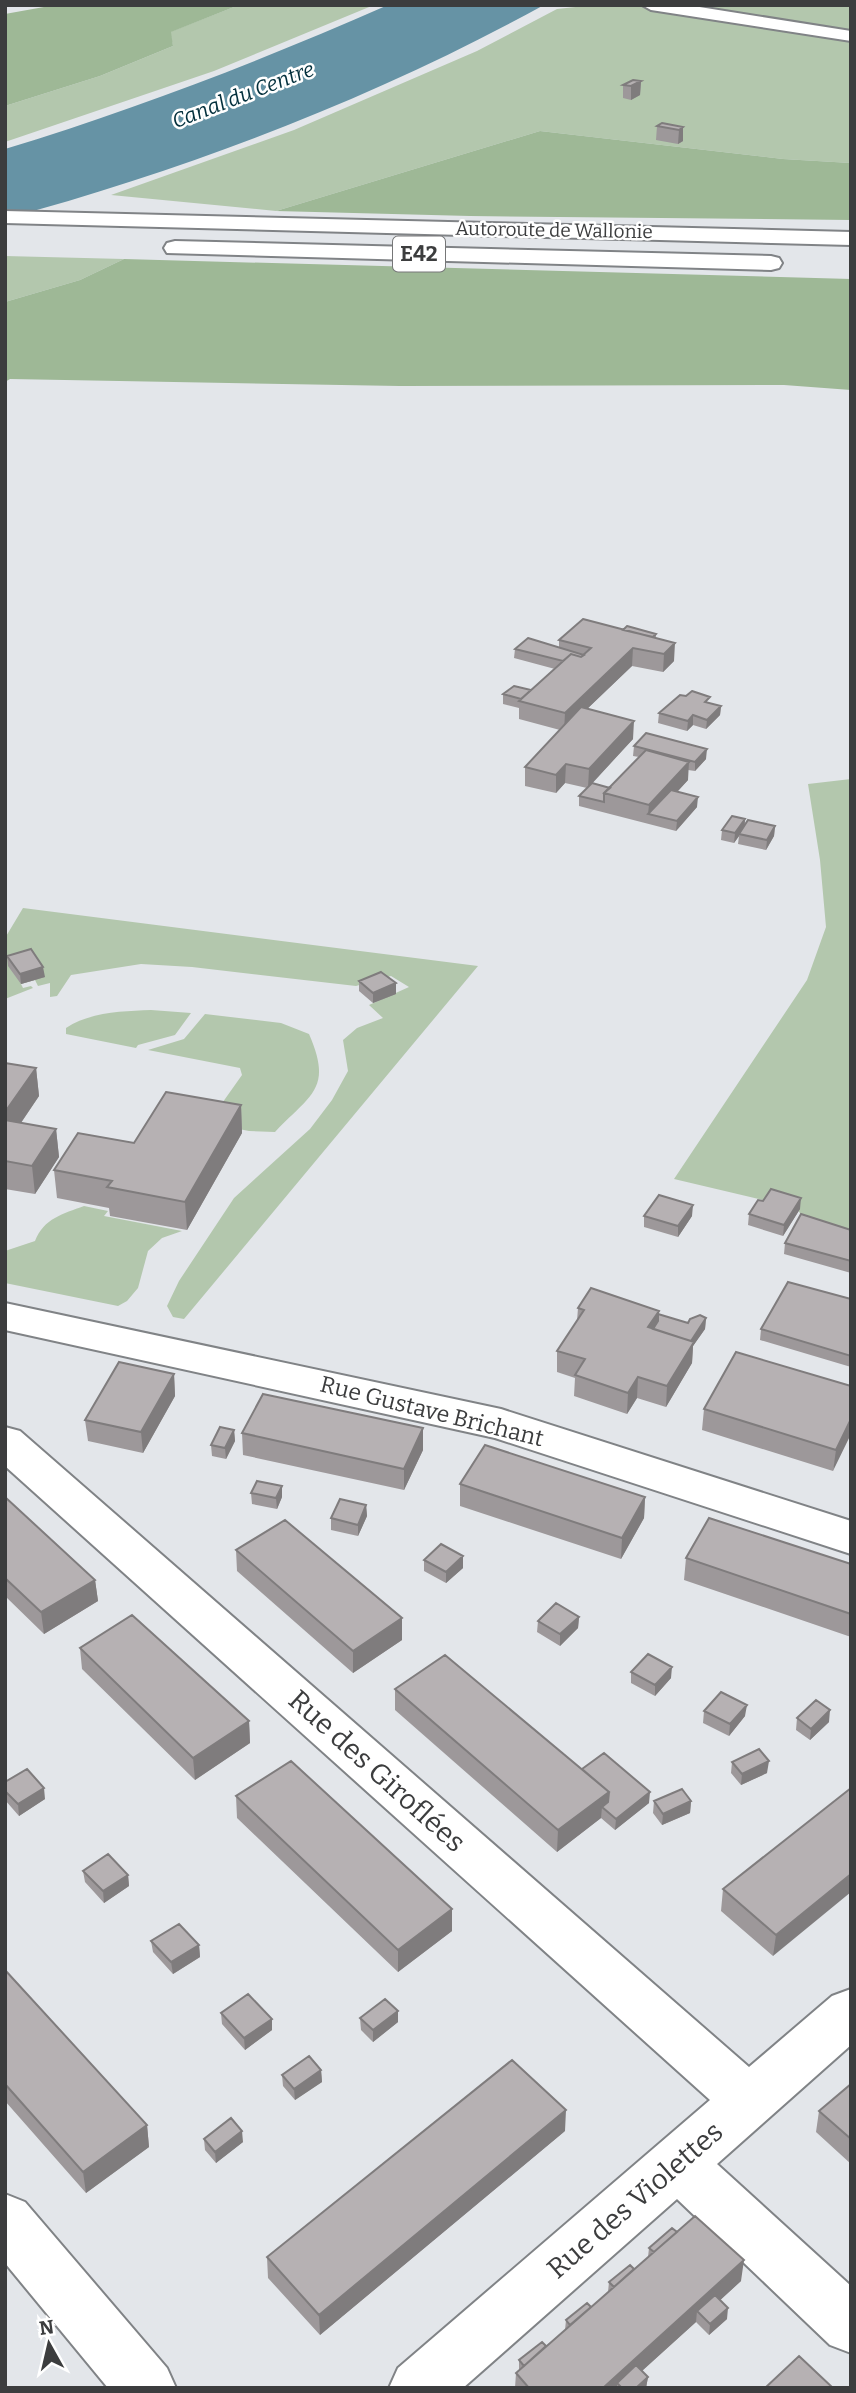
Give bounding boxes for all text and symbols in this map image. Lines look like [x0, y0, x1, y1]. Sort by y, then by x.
water label: Canal du Centre [168, 56, 318, 134]
street label: Autoroute de Wallonie [455, 217, 653, 243]
road number: E42 [393, 236, 445, 272]
street label: Rue Gustave Brichant [317, 1370, 547, 1452]
street label: Rue des Giroflées [282, 1683, 472, 1859]
street label: Rue des Violettes [541, 2115, 729, 2285]
north arrow [14, 2309, 84, 2379]
text: N [38, 2315, 56, 2340]

